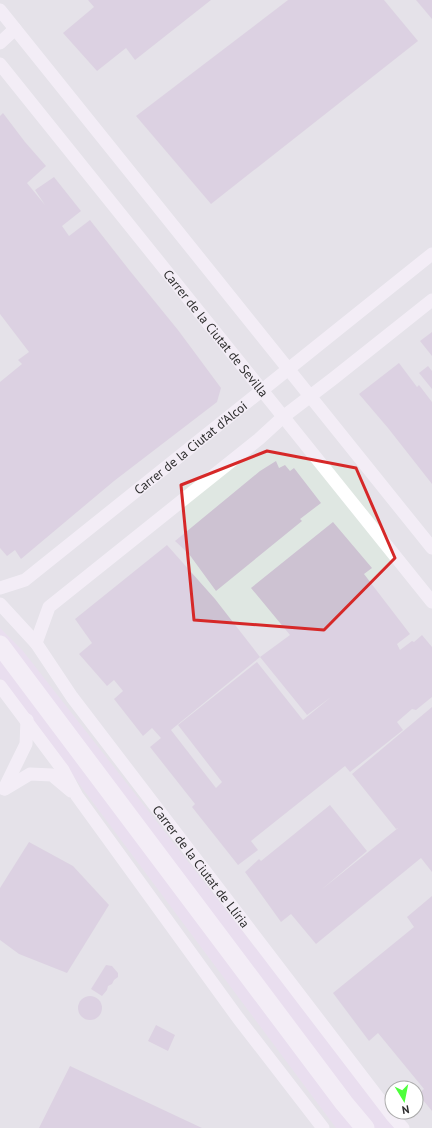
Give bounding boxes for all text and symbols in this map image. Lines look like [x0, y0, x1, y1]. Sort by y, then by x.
street label: Carrer de la Ciutat de Sevilla [160, 266, 272, 400]
street label: Carrer de la Ciutat d'Alcoi [130, 397, 250, 498]
street label: Carrer de la Ciutat de Llíria [149, 801, 254, 931]
north arrow [384, 1080, 424, 1120]
text: N [401, 1102, 411, 1117]

